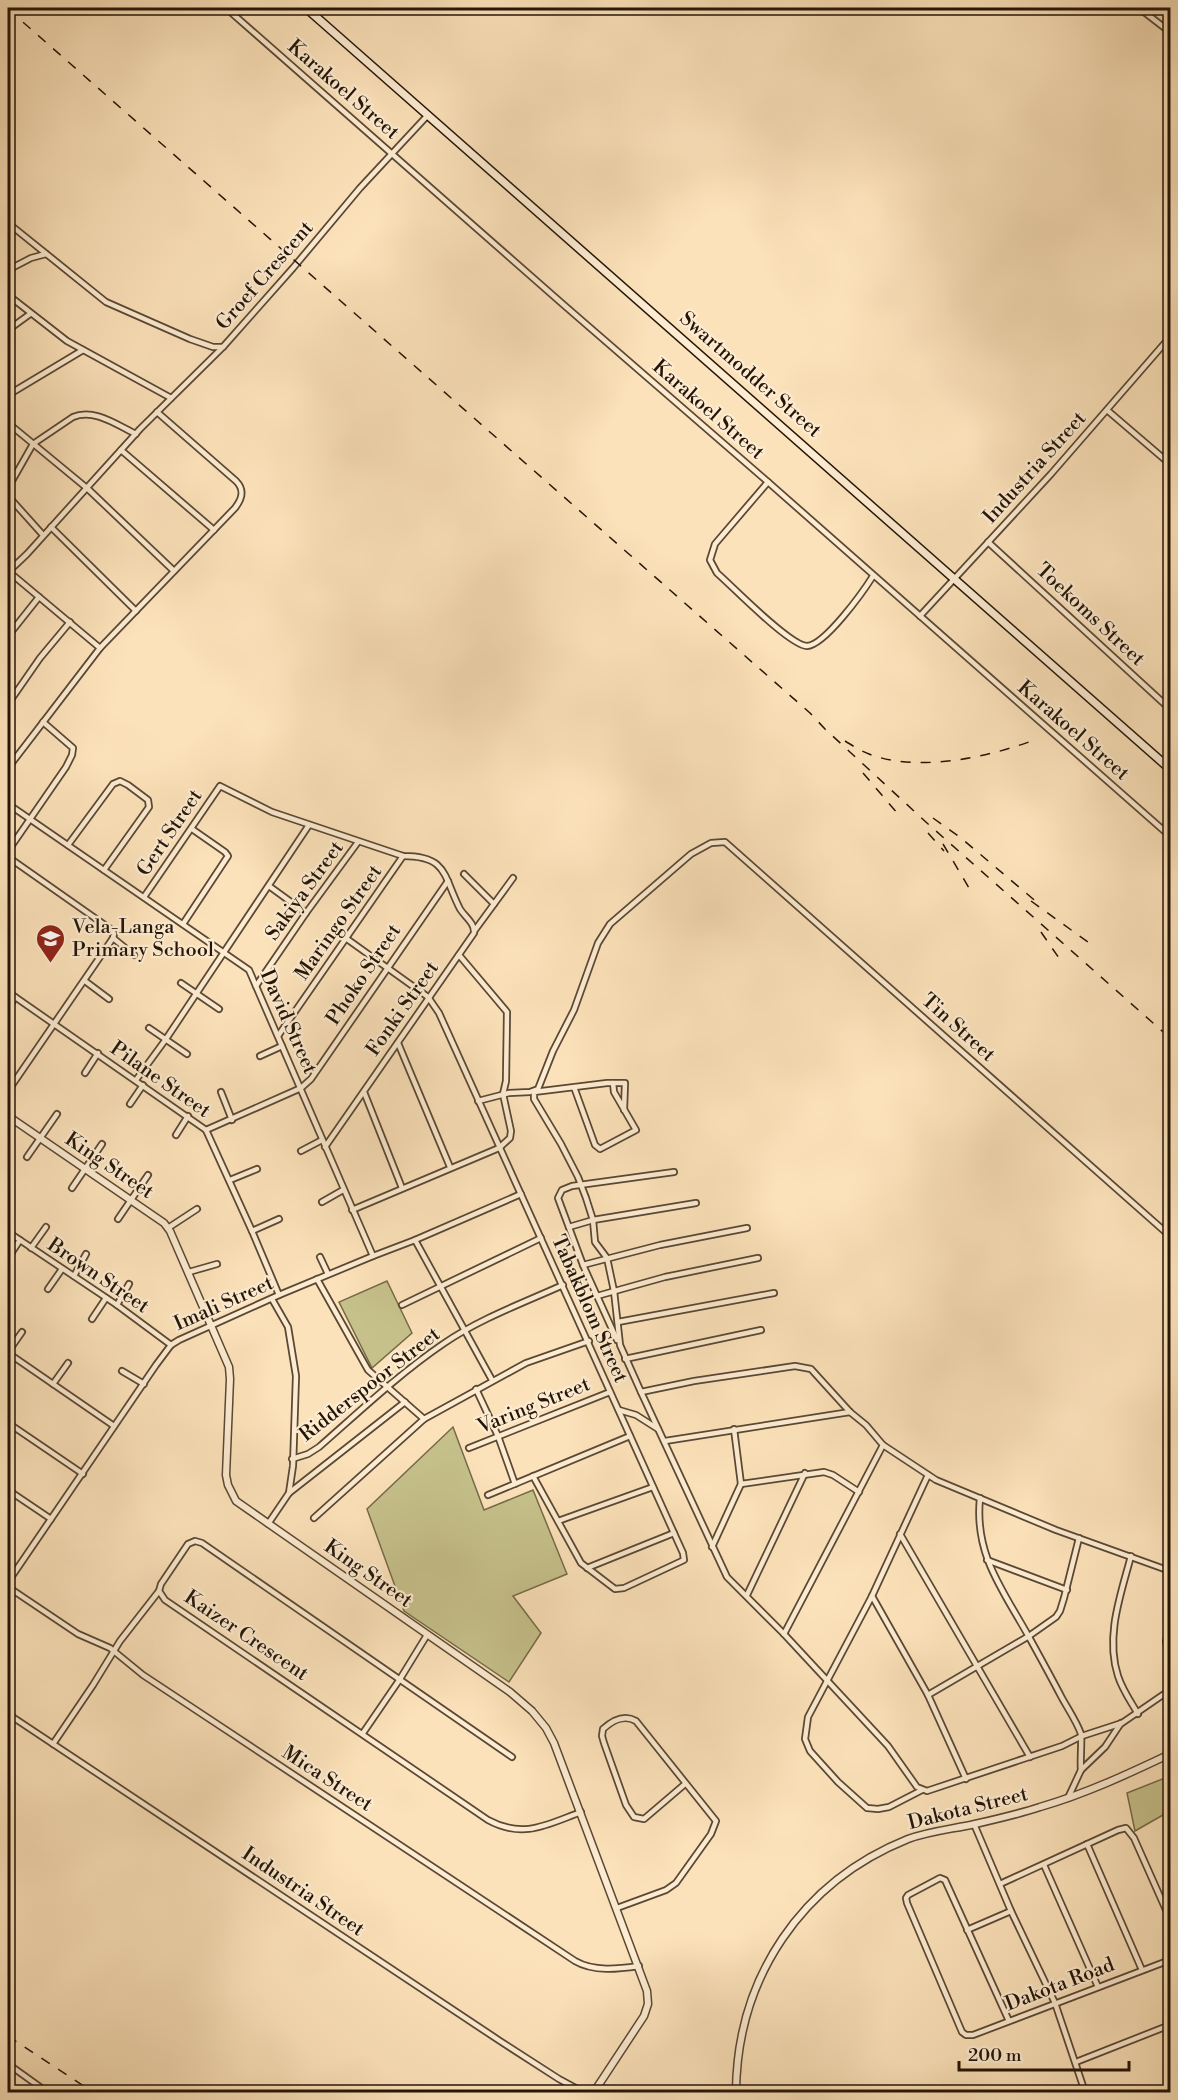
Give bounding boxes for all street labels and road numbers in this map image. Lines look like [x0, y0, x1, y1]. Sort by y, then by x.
street label: Karakoel Street [282, 35, 404, 145]
street label: Groef Crescent [211, 216, 319, 336]
street label: Swartmodder Street [674, 306, 826, 444]
street label: Karakoel Street [647, 355, 769, 465]
street label: Industria Street [978, 407, 1092, 529]
street label: Toekoms Street [1030, 558, 1150, 672]
street label: Karakoel Street [1012, 676, 1134, 786]
street label: Gert Street [132, 785, 208, 881]
street label: Sakiya Street [261, 836, 349, 946]
street label: Maringo Street [290, 860, 388, 986]
street label: Phoko Street [321, 920, 407, 1030]
street label: Fonki Street [361, 957, 445, 1061]
street label: David Street [254, 966, 322, 1078]
street label: Tin Street [916, 988, 1000, 1068]
street label: Pilane Street [105, 1036, 215, 1124]
street label: King Street [60, 1127, 158, 1205]
street label: Tabakblom Street [545, 1231, 633, 1387]
street label: Brown Street [41, 1232, 154, 1319]
street label: Imali Street [170, 1271, 278, 1337]
street label: Ridderspoor Street [295, 1322, 445, 1448]
street label: Varing Street [473, 1372, 594, 1440]
street label: King Street [319, 1535, 417, 1613]
street label: Kaizer Crescent [179, 1585, 313, 1687]
street label: Mica Street [277, 1740, 377, 1818]
street label: Dakota Street [905, 1782, 1031, 1836]
street label: Industria Street [237, 1842, 369, 1942]
street label: Dakota Road [1002, 1953, 1119, 2017]

